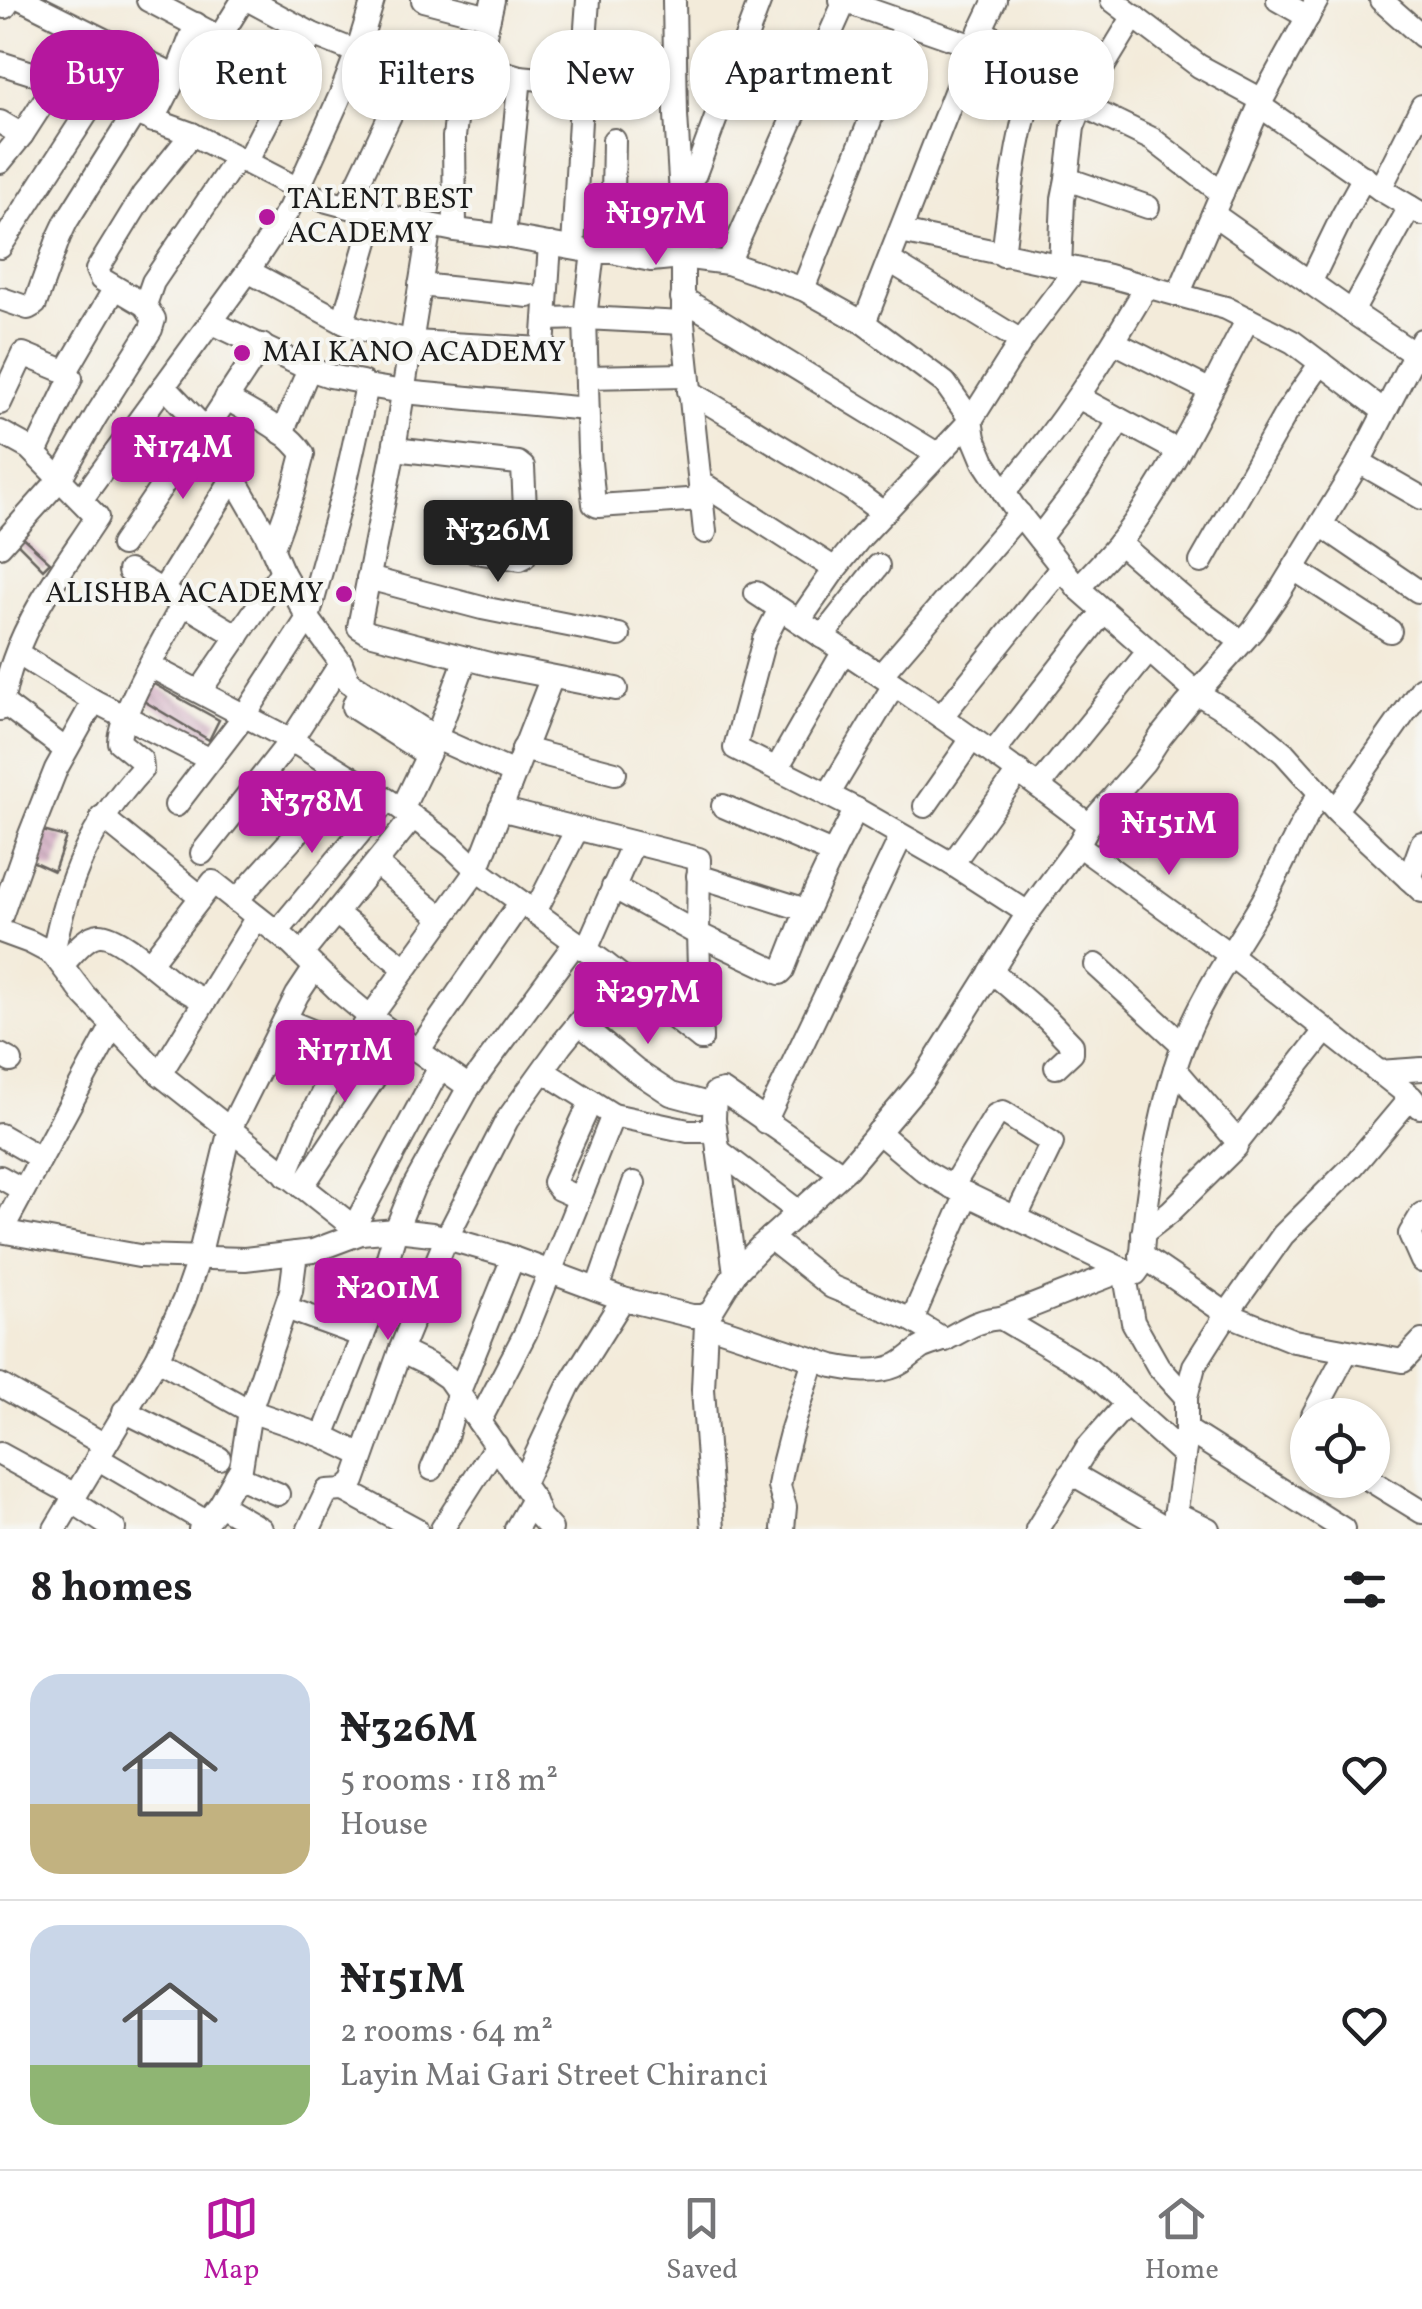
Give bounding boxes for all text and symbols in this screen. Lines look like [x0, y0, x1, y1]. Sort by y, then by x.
chip: Buy [30, 30, 159, 120]
chip: Rent [179, 30, 322, 120]
chip: Filters [342, 30, 510, 120]
chip: New [530, 30, 670, 120]
chip: Apartment [690, 30, 928, 120]
chip: House [948, 30, 1114, 120]
place label: TALENT BEST ACADEMY [287, 179, 473, 255]
pin: ₦197M [586, 183, 726, 268]
text: ₦197M [606, 193, 706, 237]
marker: TALENT BEST ACADEMY [256, 206, 278, 228]
place label: MAI KANO ACADEMY [262, 332, 566, 374]
marker: MAI KANO ACADEMY [231, 342, 253, 364]
pin: ₦174M [113, 417, 253, 502]
text: ₦174M [133, 427, 233, 471]
pin: ₦326M [428, 500, 568, 585]
text: ₦326M [446, 510, 550, 554]
place label: ALISHBA ACADEMY [45, 573, 324, 615]
marker: ALISHBA ACADEMY [333, 583, 355, 605]
pin: ₦378M [242, 771, 382, 856]
text: ₦378M [261, 781, 363, 825]
pin: ₦151M [1099, 793, 1239, 878]
text: ₦151M [1121, 803, 1217, 847]
pin: ₦297M [578, 962, 718, 1047]
text: ₦297M [596, 972, 700, 1016]
pin: ₦171M [275, 1020, 415, 1105]
text: ₦171M [297, 1030, 393, 1074]
pin: ₦201M [318, 1258, 458, 1343]
text: ₦201M [336, 1268, 440, 1312]
map controls [1290, 1398, 1390, 1498]
button: locate [1290, 1398, 1390, 1498]
text: 8 homes [30, 1560, 193, 1619]
icon: filters [1337, 1562, 1392, 1617]
text: ₦326M [340, 1701, 477, 1760]
icon: home [110, 1714, 230, 1834]
icon: heart [1337, 1747, 1392, 1802]
text: 5 rooms · 118 m² [340, 1760, 558, 1804]
text: House [340, 1804, 428, 1848]
text: ₦151M [340, 1952, 465, 2011]
icon: home [110, 1965, 230, 2085]
icon: heart [1337, 1998, 1392, 2053]
text: 2 rooms · 64 m² [340, 2011, 553, 2055]
text: Layin Mai Gari Street Chiranci [340, 2055, 768, 2099]
tab: Map [203, 2191, 259, 2290]
tab: Saved [666, 2191, 738, 2290]
tab: Home [1145, 2191, 1219, 2290]

